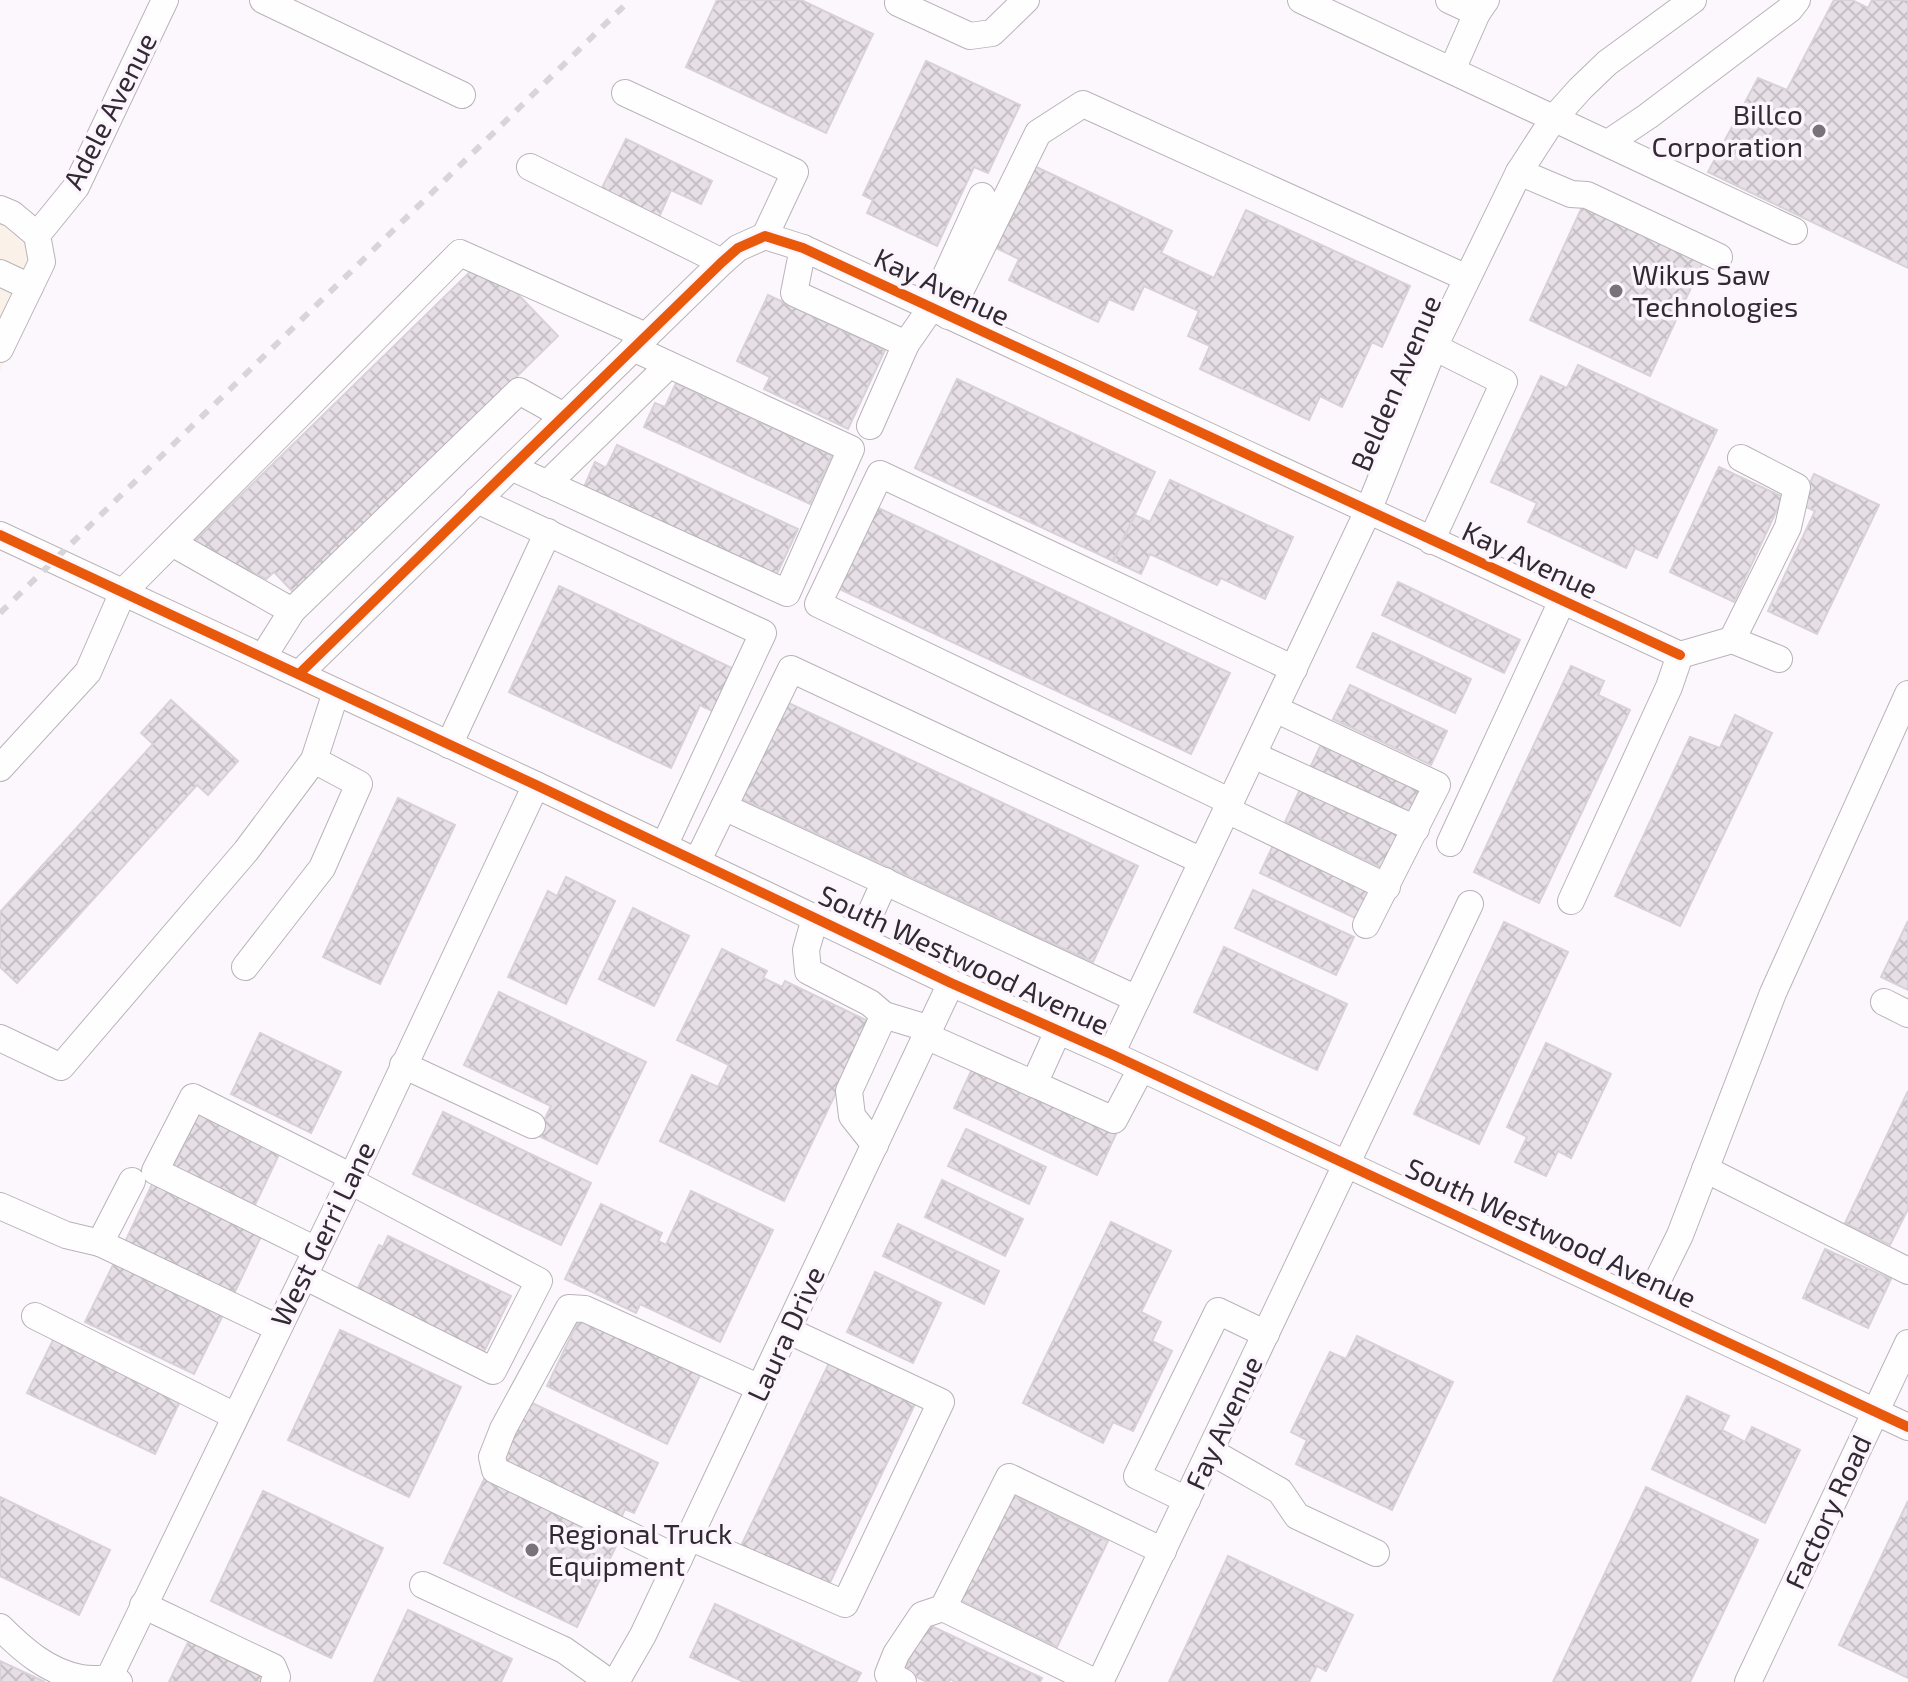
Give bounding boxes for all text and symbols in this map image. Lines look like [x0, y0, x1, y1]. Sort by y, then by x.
street label: Adele Avenue [55, 27, 163, 195]
place label: Billco Corporation [1651, 97, 1803, 163]
marker: Billco Corporation [1810, 122, 1828, 140]
street label: Kay Avenue [869, 240, 1016, 332]
place label: Wikus Saw Technologies [1632, 257, 1798, 323]
marker: Wikus Saw Technologies [1607, 282, 1625, 300]
street label: Belden Avenue [1343, 290, 1447, 476]
street label: Kay Avenue [1457, 513, 1604, 605]
street label: South Westwood Avenue [814, 877, 1115, 1041]
street label: West Gerri Lane [263, 1136, 382, 1332]
street label: South Westwood Avenue [1401, 1150, 1702, 1314]
street label: Laura Drive [739, 1261, 831, 1406]
street label: Fay Avenue [1177, 1350, 1269, 1495]
street label: Factory Road [1777, 1429, 1878, 1594]
place label: Regional Truck Equipment [548, 1516, 732, 1582]
marker: Regional Truck Equipment [523, 1541, 541, 1559]

